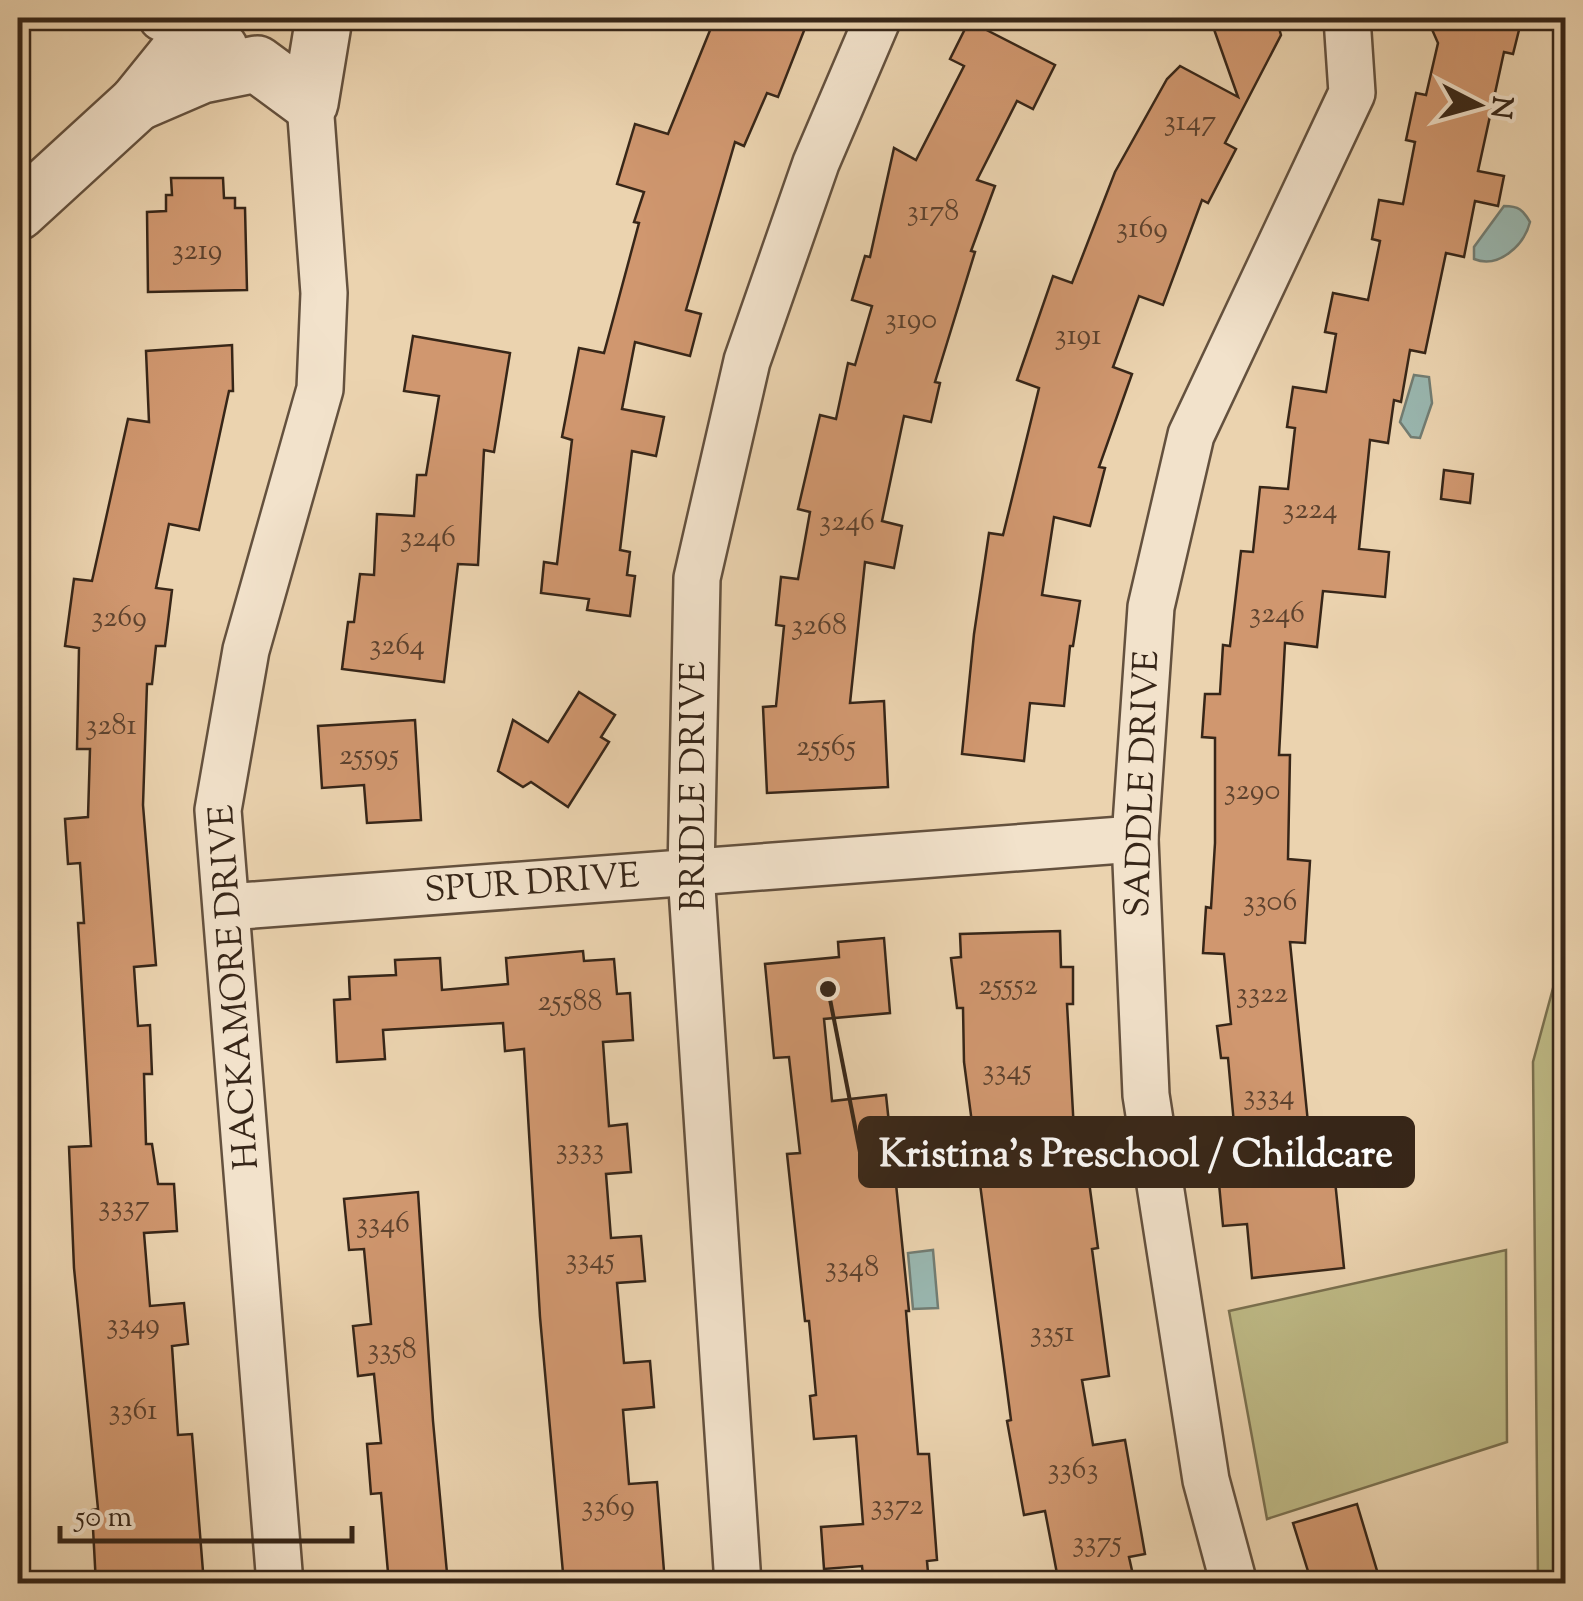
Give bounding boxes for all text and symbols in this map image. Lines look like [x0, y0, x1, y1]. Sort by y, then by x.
north arrow [1428, 55, 1528, 155]
text: N [1479, 94, 1521, 121]
house number: 3147 [1164, 101, 1216, 144]
house number: 3178 [907, 191, 959, 234]
house number: 3169 [1116, 208, 1168, 251]
house number: 3219 [172, 230, 222, 273]
house number: 3190 [885, 299, 937, 342]
house number: 3191 [1055, 315, 1101, 358]
house number: 3224 [1282, 489, 1338, 532]
house number: 3246 [819, 501, 875, 544]
house number: 3246 [400, 517, 456, 560]
house number: 3246 [1249, 593, 1305, 636]
house number: 3269 [91, 597, 147, 640]
house number: 3268 [791, 605, 847, 648]
house number: 3264 [369, 625, 425, 668]
street label: SADDLE DRIVE [1114, 650, 1174, 918]
street label: BRIDLE DRIVE [670, 661, 721, 911]
house number: 3281 [85, 705, 137, 748]
house number: 25565 [796, 726, 856, 769]
house number: 25595 [339, 735, 399, 778]
house number: 3290 [1224, 770, 1280, 813]
street label: HACKAMORE DRIVE [198, 803, 274, 1171]
street label: SPUR DRIVE [423, 852, 641, 918]
house number: 3306 [1243, 881, 1297, 924]
house number: 25552 [978, 965, 1038, 1008]
house number: 3322 [1236, 973, 1288, 1016]
house number: 25588 [538, 981, 602, 1024]
house number: 3345 [982, 1050, 1032, 1093]
house number: 3334 [1243, 1075, 1295, 1118]
callout: Kristina's Preschool / Childcare [860, 1118, 1413, 1186]
house number: 3333 [556, 1129, 604, 1172]
text: Kristina's Preschool / Childcare [879, 1130, 1393, 1184]
house number: 3337 [98, 1186, 150, 1229]
house number: 3346 [356, 1203, 410, 1246]
house number: 3345 [565, 1239, 615, 1282]
house number: 3348 [825, 1247, 879, 1290]
house number: 3349 [106, 1304, 160, 1347]
house number: 3351 [1030, 1312, 1074, 1355]
house number: 3358 [367, 1329, 417, 1372]
house number: 3361 [109, 1390, 157, 1433]
house number: 3363 [1048, 1449, 1099, 1492]
scale bar [60, 1481, 352, 1543]
house number: 3372 [870, 1485, 924, 1528]
house number: 3369 [581, 1486, 635, 1529]
text: 50 m [73, 1497, 133, 1540]
house number: 3375 [1072, 1522, 1122, 1565]

